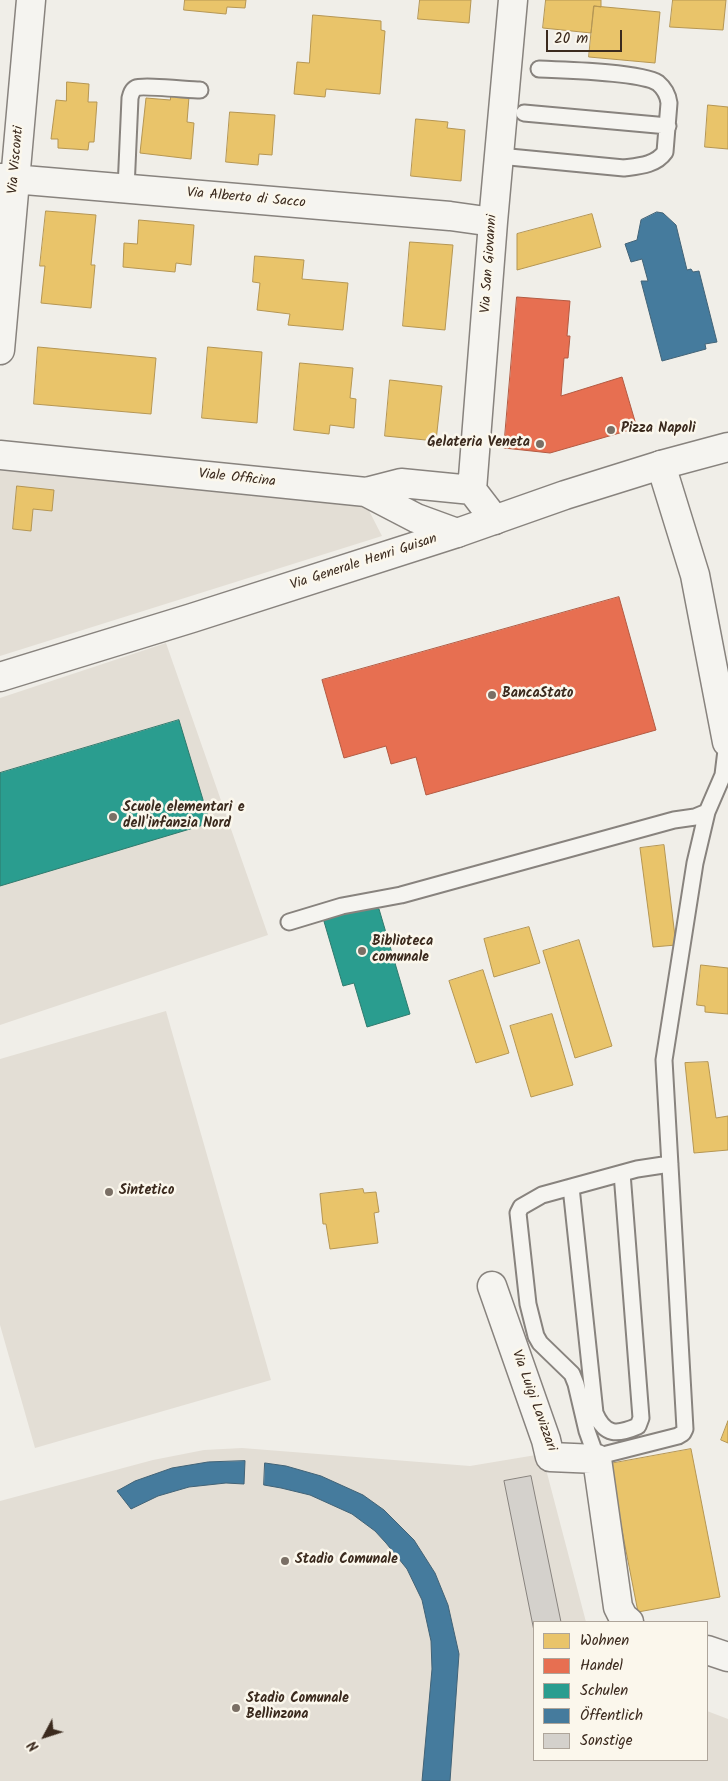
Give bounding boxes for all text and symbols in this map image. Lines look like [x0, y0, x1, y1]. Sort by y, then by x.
scale bar [548, 20, 624, 52]
text: 20 m [554, 27, 588, 51]
street label: Via Visconti [6, 125, 28, 195]
street label: Via Alberto di Sacco [186, 185, 306, 213]
street label: Via San Giovanni [478, 214, 502, 314]
place label: Pizza Napoli [621, 422, 696, 438]
marker: Pizza Napoli [605, 424, 617, 436]
place label: Gelateria Veneta [427, 436, 530, 452]
marker: Gelateria Veneta [534, 438, 546, 450]
street label: Viale Officina [198, 467, 276, 491]
street label: Via Generale Henri Guisan [288, 531, 440, 595]
place label: BancaStato [502, 687, 573, 703]
marker: BancaStato [486, 689, 498, 701]
place label: Scuole elementari e dell'infanzia Nord [123, 801, 245, 834]
marker: Scuole elementari e dell'infanzia Nord [107, 811, 119, 823]
place label: Biblioteca comunale [372, 935, 433, 968]
marker: Biblioteca comunale [356, 945, 368, 957]
place label: Sintetico [119, 1184, 174, 1200]
marker: Sintetico [103, 1186, 115, 1198]
street label: Via Luigi Lavizzari [507, 1348, 559, 1454]
place label: Stadio Comunale [295, 1553, 398, 1569]
marker: Stadio Comunale [279, 1555, 291, 1567]
legend [533, 1621, 708, 1761]
text: Wohnen [580, 1629, 629, 1653]
text: Handel [580, 1654, 623, 1678]
text: Schulen [580, 1679, 628, 1703]
place label: Stadio Comunale Bellinzona [246, 1692, 349, 1724]
marker: Stadio Comunale Bellinzona [230, 1702, 242, 1714]
text: Öffentlich [580, 1704, 643, 1728]
north arrow [20, 1711, 70, 1761]
text: Sonstige [580, 1729, 632, 1753]
text: N [22, 1735, 45, 1756]

